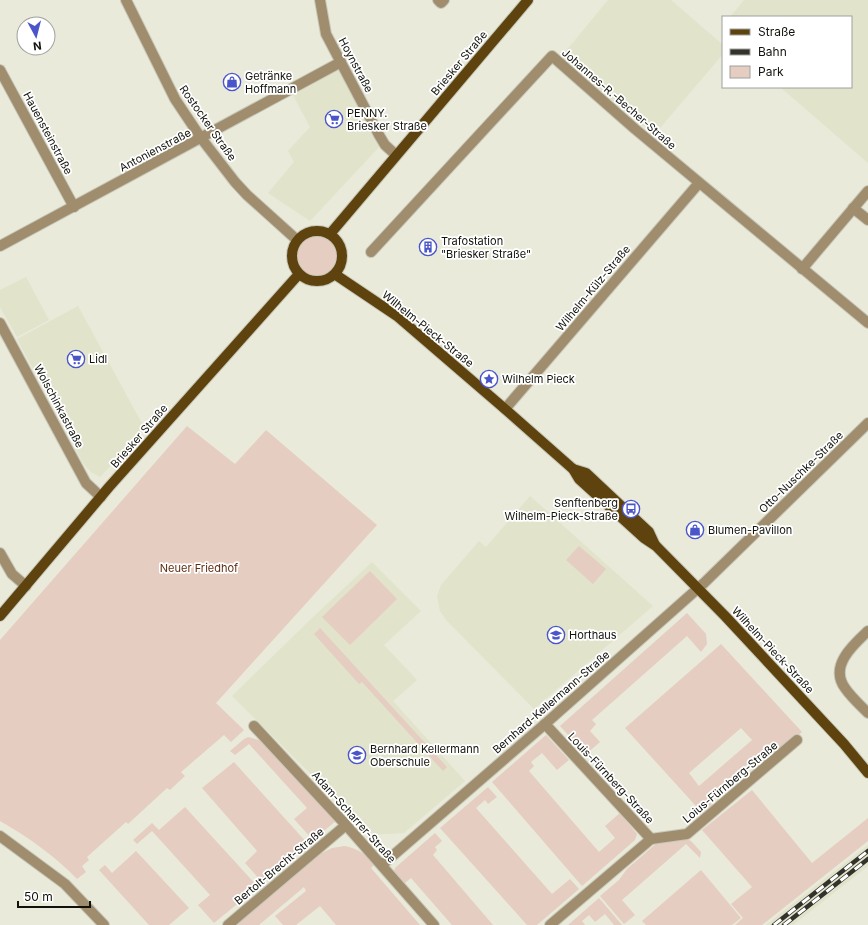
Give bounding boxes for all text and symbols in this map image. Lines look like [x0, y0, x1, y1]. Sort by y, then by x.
north arrow [16, 16, 56, 56]
legend [722, 16, 852, 88]
text: Straße [758, 24, 795, 39]
street label: Briesker Straße [428, 28, 490, 98]
street label: Hoynstraße [336, 35, 376, 95]
text: N [32, 38, 42, 53]
text: Bahn [758, 44, 787, 59]
street label: Johannes-R.-Becher-Straße [559, 46, 679, 152]
text: Park [758, 64, 784, 79]
place label: Getränke Hoffmann [245, 69, 296, 96]
shop icon: Getränke Hoffmann [222, 72, 242, 92]
street label: Rostocker Straße [177, 82, 239, 164]
street label: Hauensteinstraße [20, 89, 76, 177]
place label: PENNY. Briesker Straße [347, 106, 427, 133]
supermarket icon: PENNY. Briesker Straße [324, 109, 344, 129]
street label: Antonienstraße [117, 125, 193, 175]
place label: Trafostation "Briesker Straße" [441, 234, 531, 261]
building icon: Trafostation "Briesker Straße" [418, 237, 438, 257]
street label: Wilhelm-Külz-Straße [553, 242, 633, 334]
street label: Wilhelm-Pieck-Straße [379, 288, 477, 370]
supermarket icon: Lidl [66, 349, 86, 369]
place label: Lidl [89, 352, 107, 366]
street label: Wolschinkastraße [31, 362, 87, 450]
place icon: Wilhelm Pieck [479, 369, 499, 389]
place label: Wilhelm Pieck [502, 372, 575, 386]
street label: Briesker Straße [107, 401, 171, 471]
street label: Otto-Nuschke-Straße [756, 428, 846, 516]
place label: Senftenberg Wilhelm-Pieck-Straße [504, 496, 618, 523]
bus stop icon: Senftenberg Wilhelm-Pieck-Straße [621, 499, 641, 519]
shop icon: Blumen-Pavillon [685, 520, 705, 540]
place label: Blumen-Pavillon [708, 523, 792, 537]
park label: Neuer Friedhof [160, 561, 238, 575]
street label: Wilhelm-Pieck-Straße [729, 604, 817, 696]
school or university icon: Horthaus [546, 625, 566, 645]
place label: Horthaus [569, 628, 617, 642]
street label: Bernhard-Kellermann-Straße [490, 647, 612, 757]
street label: Louis-Fürnberg-Straße [565, 730, 657, 826]
street label: Loius-Fürnberg-Straße [680, 738, 780, 826]
place label: Bernhard Kellermann Oberschule [370, 742, 479, 769]
school or university icon: Bernhard Kellermann Oberschule [347, 745, 367, 765]
street label: Adam-Scharrer-Straße [309, 768, 399, 866]
street label: Bertolt-Brecht-Straße [232, 825, 326, 907]
scale bar [18, 883, 90, 909]
text: 50 m [24, 889, 53, 904]

